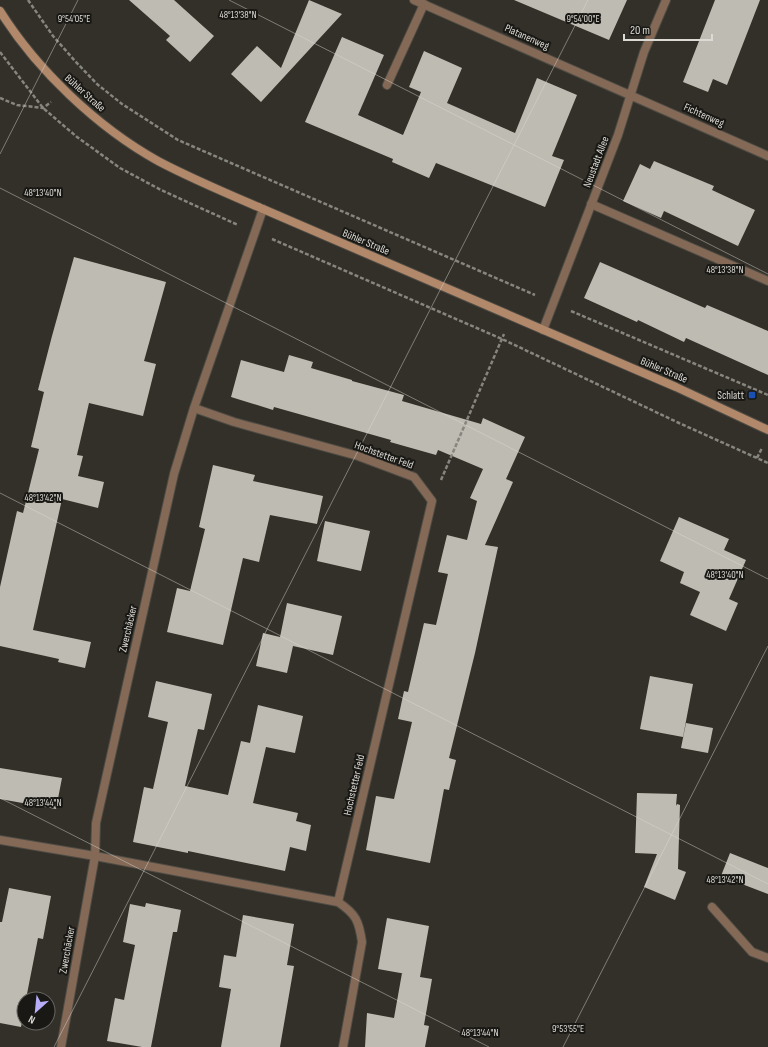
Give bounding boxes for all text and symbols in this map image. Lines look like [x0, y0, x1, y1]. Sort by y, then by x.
text: 48°13'38"N [219, 9, 257, 21]
text: 9°54'05"E [58, 13, 90, 25]
text: 9°54'00"E [566, 13, 600, 25]
scale bar [624, 16, 712, 42]
street label: Platanenweg [503, 21, 552, 53]
text: 20 m [630, 23, 650, 38]
street label: Bühler Straße [62, 71, 108, 115]
street label: Fichtenweg [682, 100, 727, 130]
street label: Neustadt Allee [580, 135, 612, 189]
text: 48°13'40"N [24, 187, 62, 199]
street label: Bühler Straße [340, 226, 392, 258]
text: 48°13'38"N [706, 264, 744, 276]
street label: Bühler Straße [638, 354, 690, 386]
place label: Schlatt [717, 389, 745, 402]
marker: Schlatt [747, 390, 757, 400]
street label: Hochstetter Feld [353, 438, 416, 472]
text: 48°13'42"N [25, 492, 61, 504]
text: 48°13'40"N [706, 569, 744, 581]
street label: Zwerchäcker [116, 604, 140, 654]
street label: Hochstetter Feld [341, 753, 367, 817]
text: 48°13'44"N [24, 797, 62, 809]
text: 48°13'42"N [707, 874, 743, 886]
street label: Zwerchäcker [56, 926, 78, 974]
north arrow [16, 991, 56, 1031]
text: N [26, 1012, 37, 1027]
text: 9°53'55"E [552, 1023, 584, 1035]
text: 48°13'44"N [461, 1027, 499, 1039]

